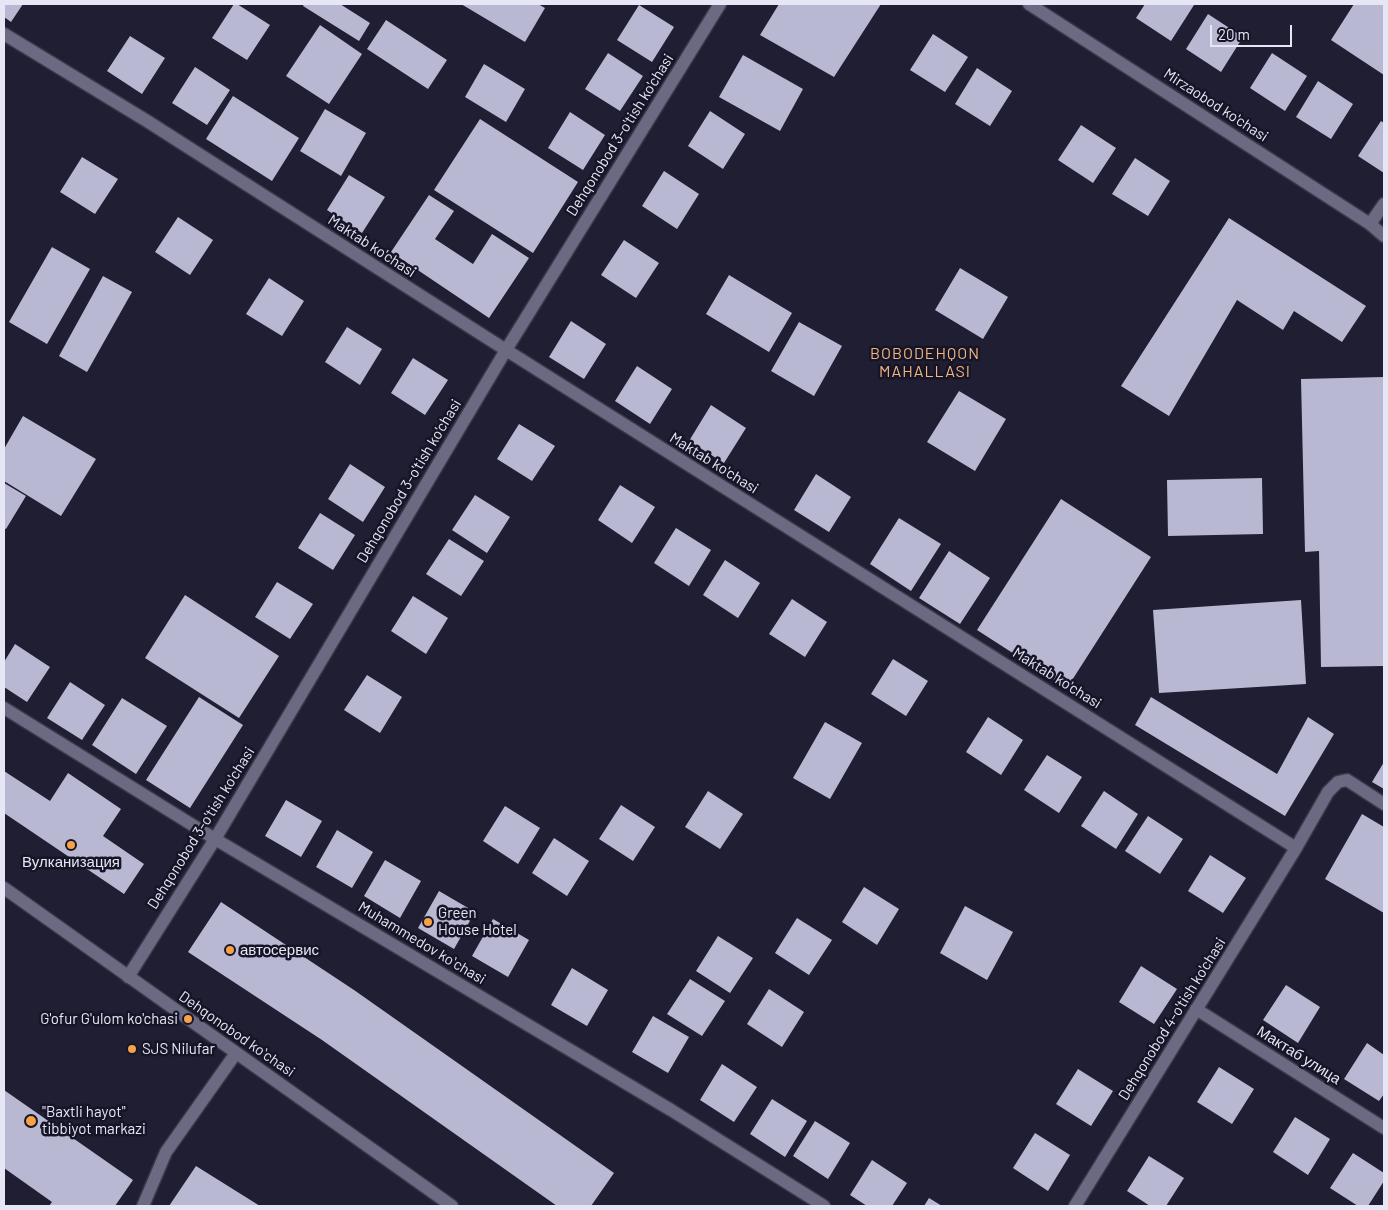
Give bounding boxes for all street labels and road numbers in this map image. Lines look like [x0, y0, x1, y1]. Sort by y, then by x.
street label: Dehqonobod 3-o'tish ko'chasi [563, 51, 677, 219]
street label: Mirzaobod ko'chasi [1160, 64, 1272, 146]
street label: Maktab ko'chasi [325, 211, 419, 281]
street label: Dehqonobod 3-o'tish ko'chasi [353, 396, 465, 566]
street label: Maktab ko'chasi [666, 429, 762, 497]
street label: Maktab ko'chasi [1009, 644, 1105, 712]
street label: Dehqonobod 3-o'tish ko'chasi [144, 744, 258, 912]
street label: Muhammedov koʻchasi [355, 898, 489, 988]
street label: Dehqonobod 4-o'tish ko'chasi [1115, 934, 1229, 1104]
street label: Dehqonobod koʻchasi [176, 987, 298, 1081]
street label: Мактаб улица [1254, 1022, 1344, 1088]

